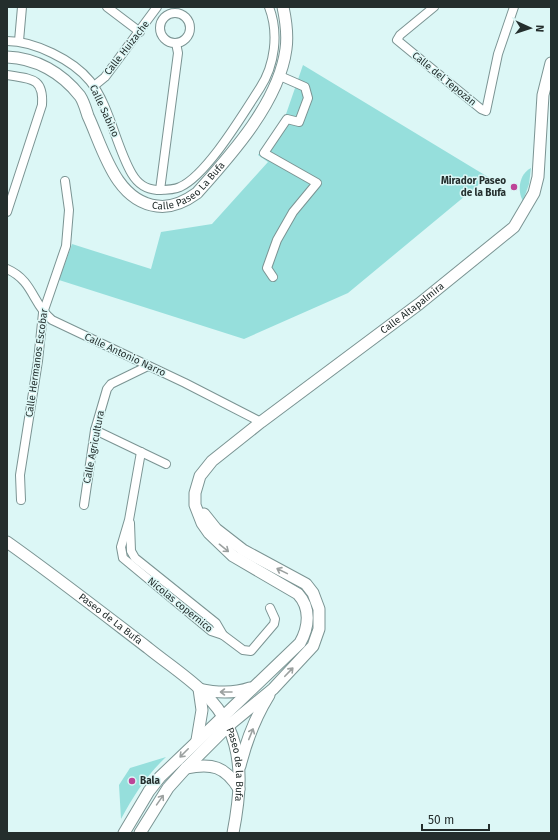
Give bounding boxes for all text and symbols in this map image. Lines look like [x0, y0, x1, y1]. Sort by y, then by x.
north arrow [510, 8, 550, 48]
street label: Calle Huizache [102, 18, 152, 78]
text: N [533, 25, 546, 32]
street label: Calle del Tepozán [410, 49, 478, 109]
street label: Calle Sabino [87, 83, 121, 139]
street label: Calle Paseo La Bufa [151, 159, 228, 212]
place label: Mirador Paseo de la Bufa [441, 175, 507, 199]
marker: Mirador Paseo de la Bufa [509, 182, 519, 192]
street label: Calle Altapalmira [378, 280, 447, 337]
street label: Calle Hermanos Escobar [23, 308, 51, 418]
street label: Calle Antonio Narro [82, 331, 168, 379]
street label: Calle Agricultura [81, 409, 107, 485]
one-way arrow [219, 544, 229, 553]
one-way arrow [276, 567, 288, 574]
street label: Nicolas copernico [145, 575, 215, 635]
street label: Paseo de La Bufa [76, 591, 144, 647]
one-way arrow [284, 667, 294, 677]
one-way arrow [220, 688, 233, 696]
street label: Paseo de la Bufa [223, 726, 245, 802]
one-way arrow [248, 728, 256, 740]
one-way arrow [179, 748, 189, 758]
place label: Bala [140, 775, 160, 787]
marker: Bala [127, 776, 137, 786]
one-way arrow [156, 794, 164, 805]
scale bar [422, 806, 489, 832]
text: 50 m [428, 813, 454, 827]

